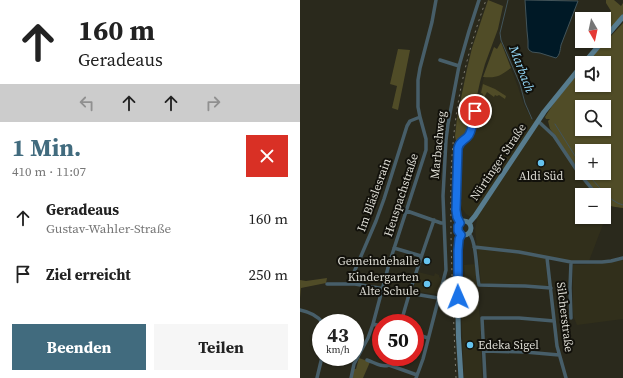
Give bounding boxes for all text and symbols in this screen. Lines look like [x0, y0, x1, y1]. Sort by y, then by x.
text: 160 m [78, 11, 155, 49]
north arrow [575, 12, 611, 48]
map controls [575, 12, 611, 224]
icon: ahead [12, 16, 64, 68]
water label: Marbach [505, 42, 539, 95]
text: Geradeaus [78, 47, 163, 72]
button: sound [575, 56, 611, 92]
icon: left [76, 92, 98, 114]
icon: ahead [118, 92, 140, 114]
icon: ahead [160, 92, 182, 114]
icon: right [202, 92, 224, 114]
pin [458, 94, 492, 128]
icon: arrive [464, 100, 486, 122]
button: search [575, 100, 611, 136]
street label: Marbachweg [426, 110, 450, 180]
street label: Nürtinger Straße [466, 120, 530, 204]
text: 1 Min. [12, 131, 81, 164]
button: close [246, 135, 288, 177]
button: + [575, 144, 611, 180]
street label: Heuspachstraße [380, 151, 422, 239]
street label: Im Bläslesrain [353, 156, 395, 234]
marker: Aldi Süd [536, 158, 546, 168]
text: 410 m · 11:07 [12, 163, 86, 180]
place label: Aldi Süd [519, 168, 563, 184]
button: − [575, 188, 611, 224]
text: Geradeaus [46, 199, 119, 220]
icon: ahead [12, 207, 34, 229]
text: 160 m [248, 208, 288, 229]
text: Gustav-Wahler-Straße [46, 220, 171, 237]
place label: Gemeindehalle [338, 253, 419, 269]
marker: Gemeindehalle [422, 256, 432, 266]
icon: arrive [12, 263, 34, 285]
text: Ziel erreicht [46, 264, 131, 285]
text: 250 m [248, 264, 288, 285]
place label: Kindergarten Alte Schule [348, 269, 419, 299]
position arrow [437, 276, 479, 318]
marker: Kindergarten Alte Schule [422, 279, 432, 289]
street label: Silcherstraße [553, 281, 577, 353]
speed limit sign: 50 [372, 314, 424, 366]
text: 43 [327, 321, 349, 349]
button: Beenden [12, 324, 146, 370]
button: Teilen [154, 324, 288, 370]
place label: Edeka Sigel [478, 337, 539, 353]
marker: Edeka Sigel [465, 340, 475, 350]
text: km/h [326, 343, 350, 356]

